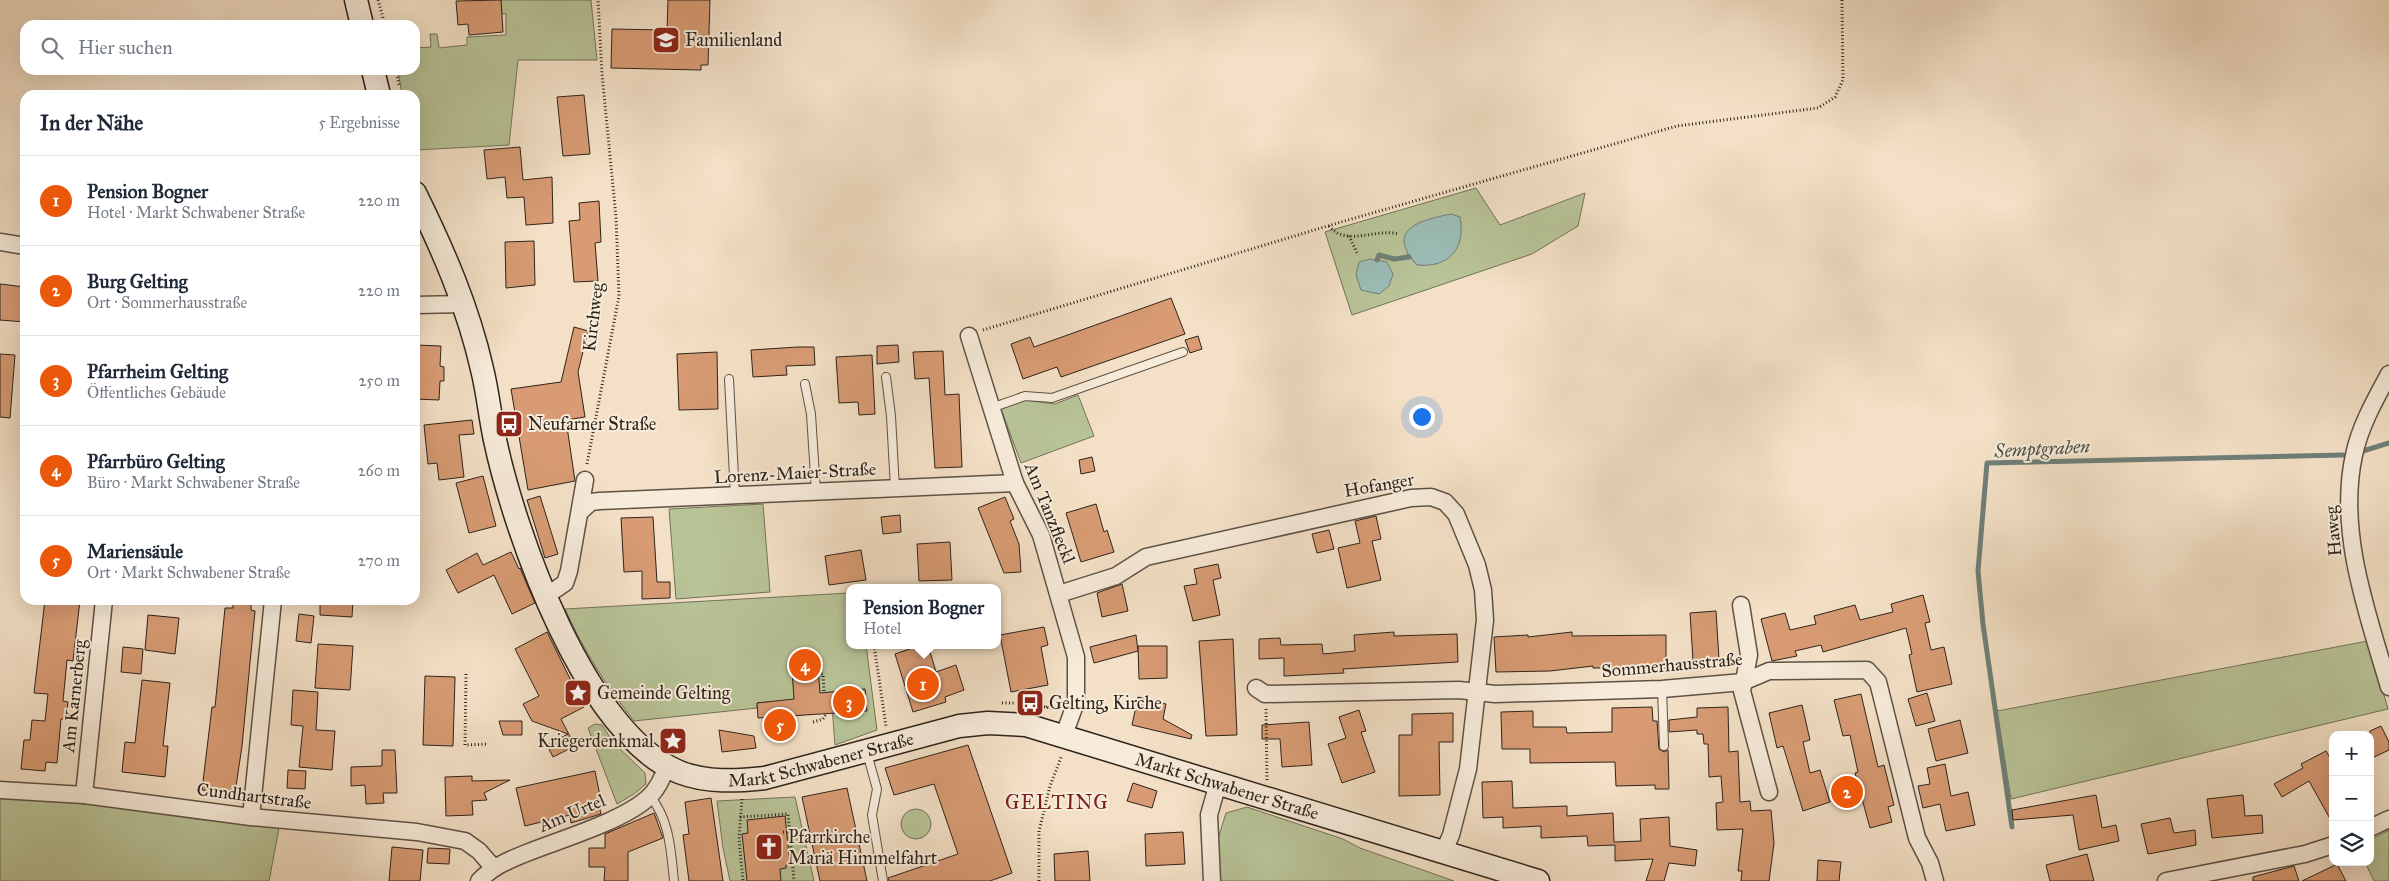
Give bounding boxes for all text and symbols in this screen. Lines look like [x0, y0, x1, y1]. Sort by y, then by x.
search box [20, 20, 420, 75]
school or university icon: Familienland [651, 25, 681, 55]
place label: Familienland [685, 29, 782, 51]
icon: search [38, 34, 66, 62]
text: Hier suchen [78, 36, 172, 59]
text: In der Nähe [40, 110, 143, 136]
text: 5 Ergebnisse [318, 113, 400, 132]
text: Pension Bogner [87, 180, 208, 203]
text: 1 [53, 191, 59, 210]
text: 220 m [358, 191, 400, 210]
text: Hotel · Markt Schwabener Straße [87, 203, 305, 222]
text: Burg Gelting [87, 270, 188, 293]
text: 2 [52, 281, 60, 300]
text: 220 m [358, 281, 400, 300]
street label: Kirchweg [578, 281, 609, 353]
text: Ort · Sommerhausstraße [87, 293, 247, 312]
text: Pfarrheim Gelting [87, 360, 228, 383]
text: 3 [53, 371, 59, 390]
text: 250 m [359, 371, 400, 390]
text: Öffentliches Gebäude [87, 383, 226, 402]
your location [1409, 404, 1435, 430]
bus stop icon: Neufarner Straße [494, 409, 524, 439]
place label: Neufarner Straße [528, 413, 656, 435]
water label: Semptgraben [1993, 435, 2091, 464]
text: Pfarrbüro Gelting [87, 450, 225, 473]
street label: Lorenz-Maier-Straße [713, 458, 877, 488]
street label: Am Tanzfleckl [1019, 459, 1080, 567]
text: 4 [52, 461, 60, 480]
text: 260 m [358, 461, 400, 480]
street label: Hofanger [1342, 468, 1416, 503]
text: Büro · Markt Schwabener Straße [87, 473, 300, 492]
street label: Haweg [2320, 504, 2347, 557]
text: Mariensäule [87, 540, 183, 563]
text: 5 [52, 551, 60, 570]
text: 270 m [358, 551, 400, 570]
text: Ort · Markt Schwabener Straße [87, 563, 291, 582]
popup [846, 584, 1001, 649]
text: Pension Bogner [863, 596, 984, 619]
text: Hotel [863, 619, 901, 638]
street label: Am Karnerberg [57, 638, 92, 755]
pin: 4 [789, 646, 821, 684]
street label: Sommerhausstraße [1600, 648, 1744, 682]
pin: 1 [907, 665, 939, 703]
place icon: Gemeinde Gelting [563, 678, 593, 708]
place label: Gemeinde Gelting [597, 682, 731, 705]
pin: 3 [833, 683, 865, 721]
bus stop icon: Gelting, Kirche [1015, 688, 1045, 718]
place label: Gelting, Kirche [1049, 692, 1162, 715]
pin: 5 [764, 706, 796, 744]
place icon: Kriegerdenkmal [658, 726, 688, 756]
street label: Markt Schwabener Straße [728, 728, 916, 792]
place label: Kriegerdenkmal [537, 730, 654, 753]
map controls [2329, 731, 2374, 866]
button: + [2329, 731, 2374, 776]
street label: Markt Schwabener Straße [1133, 748, 1321, 825]
pin: 2 [1831, 773, 1863, 811]
button: − [2329, 776, 2374, 821]
street label: Cundhartstraße [195, 778, 313, 814]
street label: Am Urtel [534, 789, 609, 837]
district label: GELTING [1005, 790, 1109, 814]
button: layers [2329, 821, 2374, 866]
place label: Pfarrkirche Mariä Himmelfahrt [788, 826, 938, 869]
church icon: Pfarrkirche Mariä Himmelfahrt [754, 832, 784, 862]

